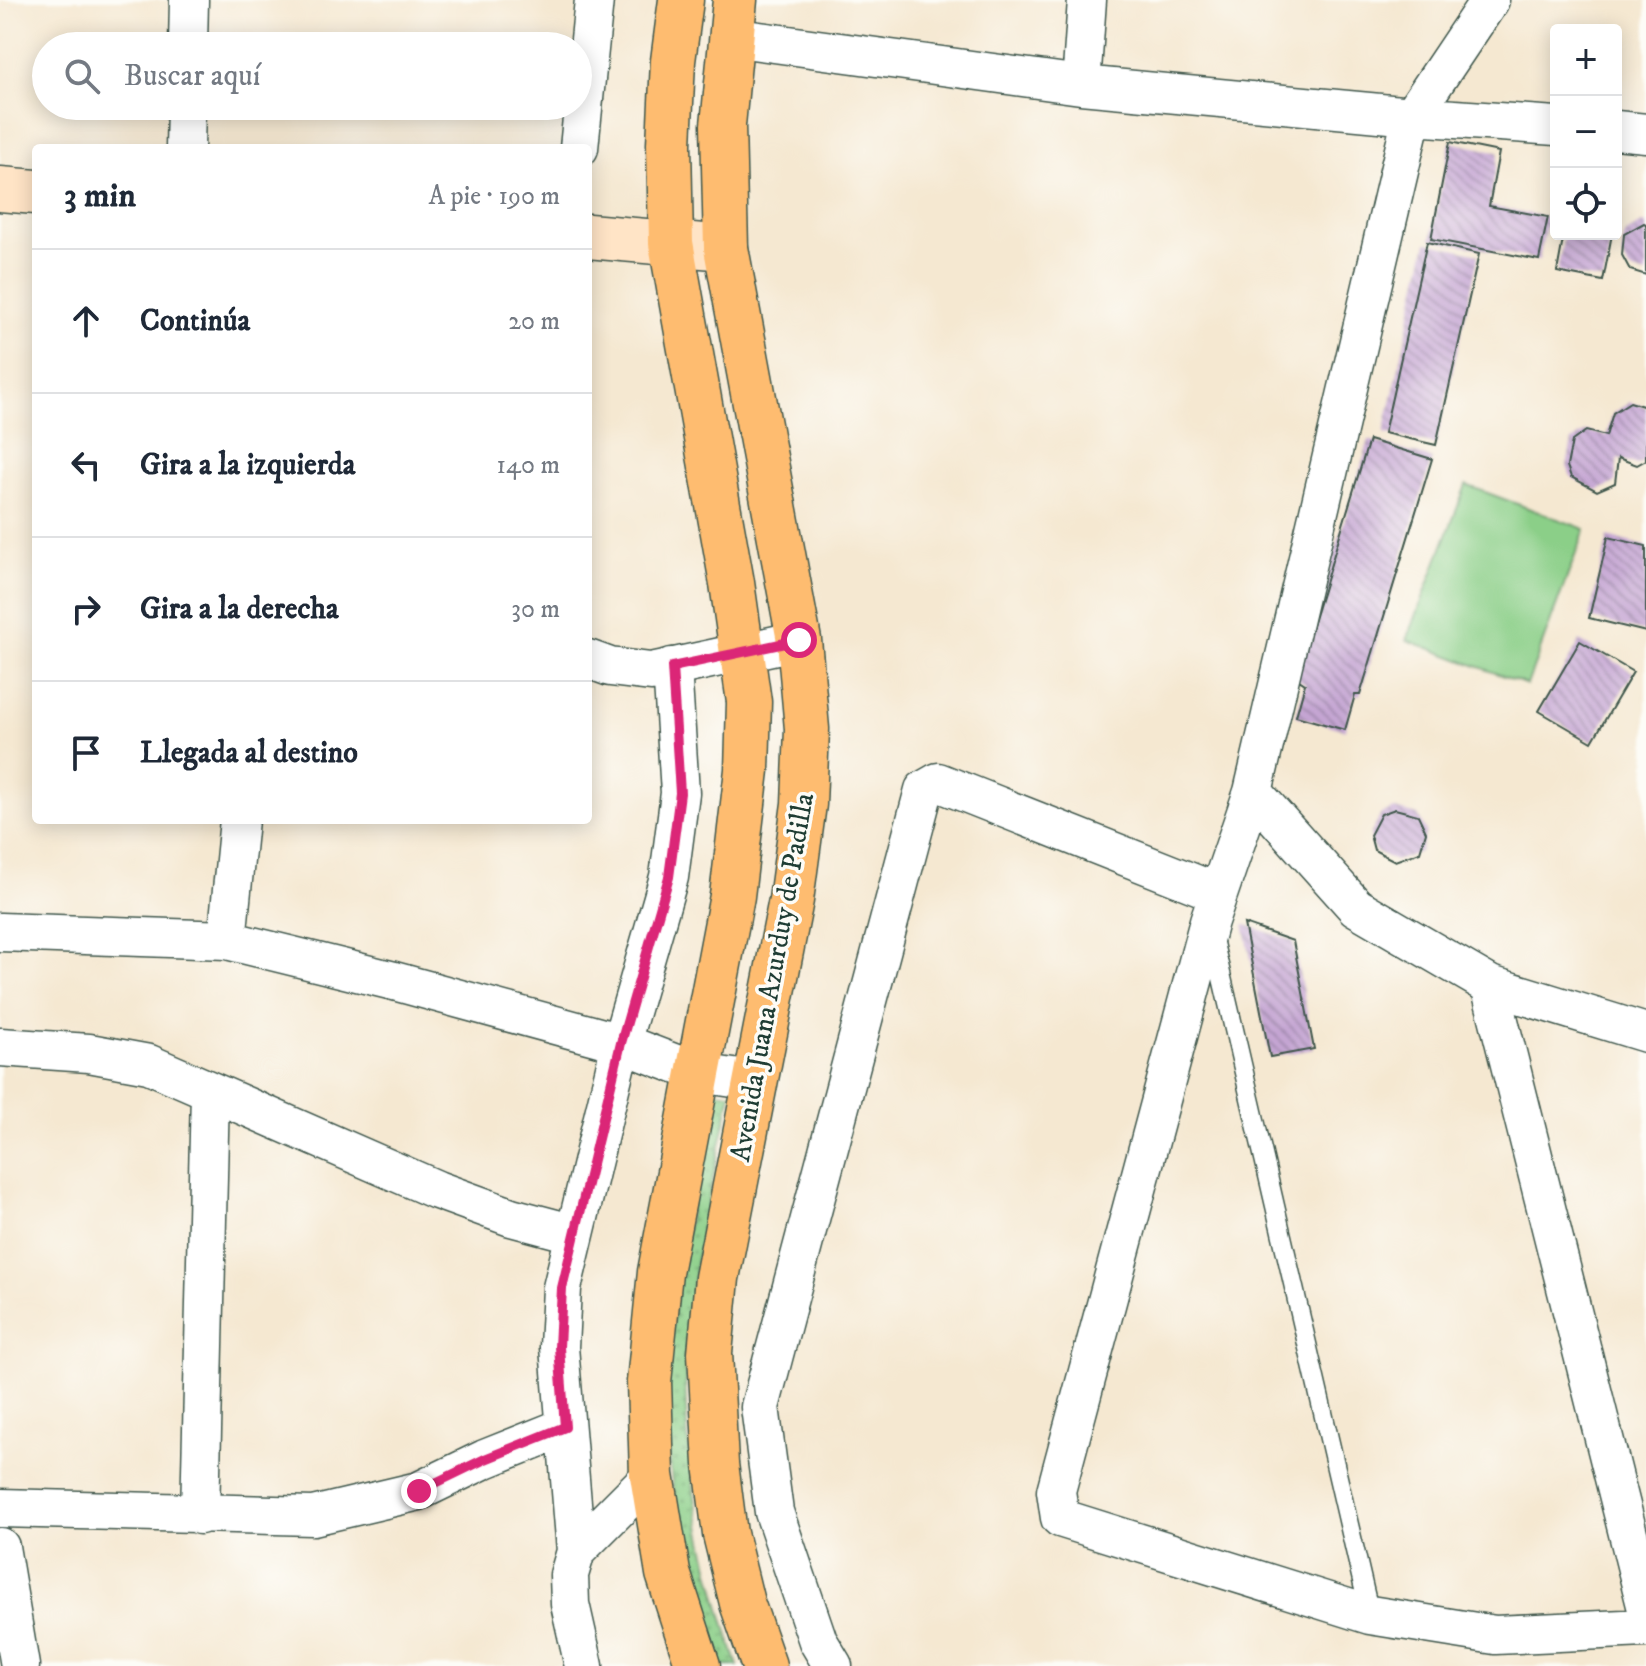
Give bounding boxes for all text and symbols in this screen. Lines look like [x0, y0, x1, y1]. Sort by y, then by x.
map controls [1550, 24, 1622, 240]
button: + [1550, 24, 1622, 96]
search box [32, 32, 592, 120]
icon: search [60, 54, 104, 98]
text: Buscar aquí [124, 58, 261, 95]
button: − [1550, 96, 1622, 168]
button: locate [1550, 168, 1622, 240]
text: 3 min [64, 175, 136, 217]
text: A pie · 190 m [428, 180, 560, 213]
icon: ahead [64, 299, 108, 343]
text: Continúa [140, 303, 250, 340]
text: 20 m [508, 305, 560, 338]
icon: left [64, 443, 108, 487]
text: Gira a la izquierda [140, 447, 355, 484]
text: 140 m [496, 449, 560, 482]
icon: right [64, 587, 108, 631]
text: Gira a la derecha [140, 591, 339, 628]
text: 30 m [511, 593, 560, 626]
route start [781, 622, 817, 658]
icon: arrive [64, 731, 108, 775]
text: Llegada al destino [140, 735, 358, 772]
street label: Avenida Juana Azurduy de Padilla [723, 790, 822, 1164]
route end [401, 1473, 437, 1509]

